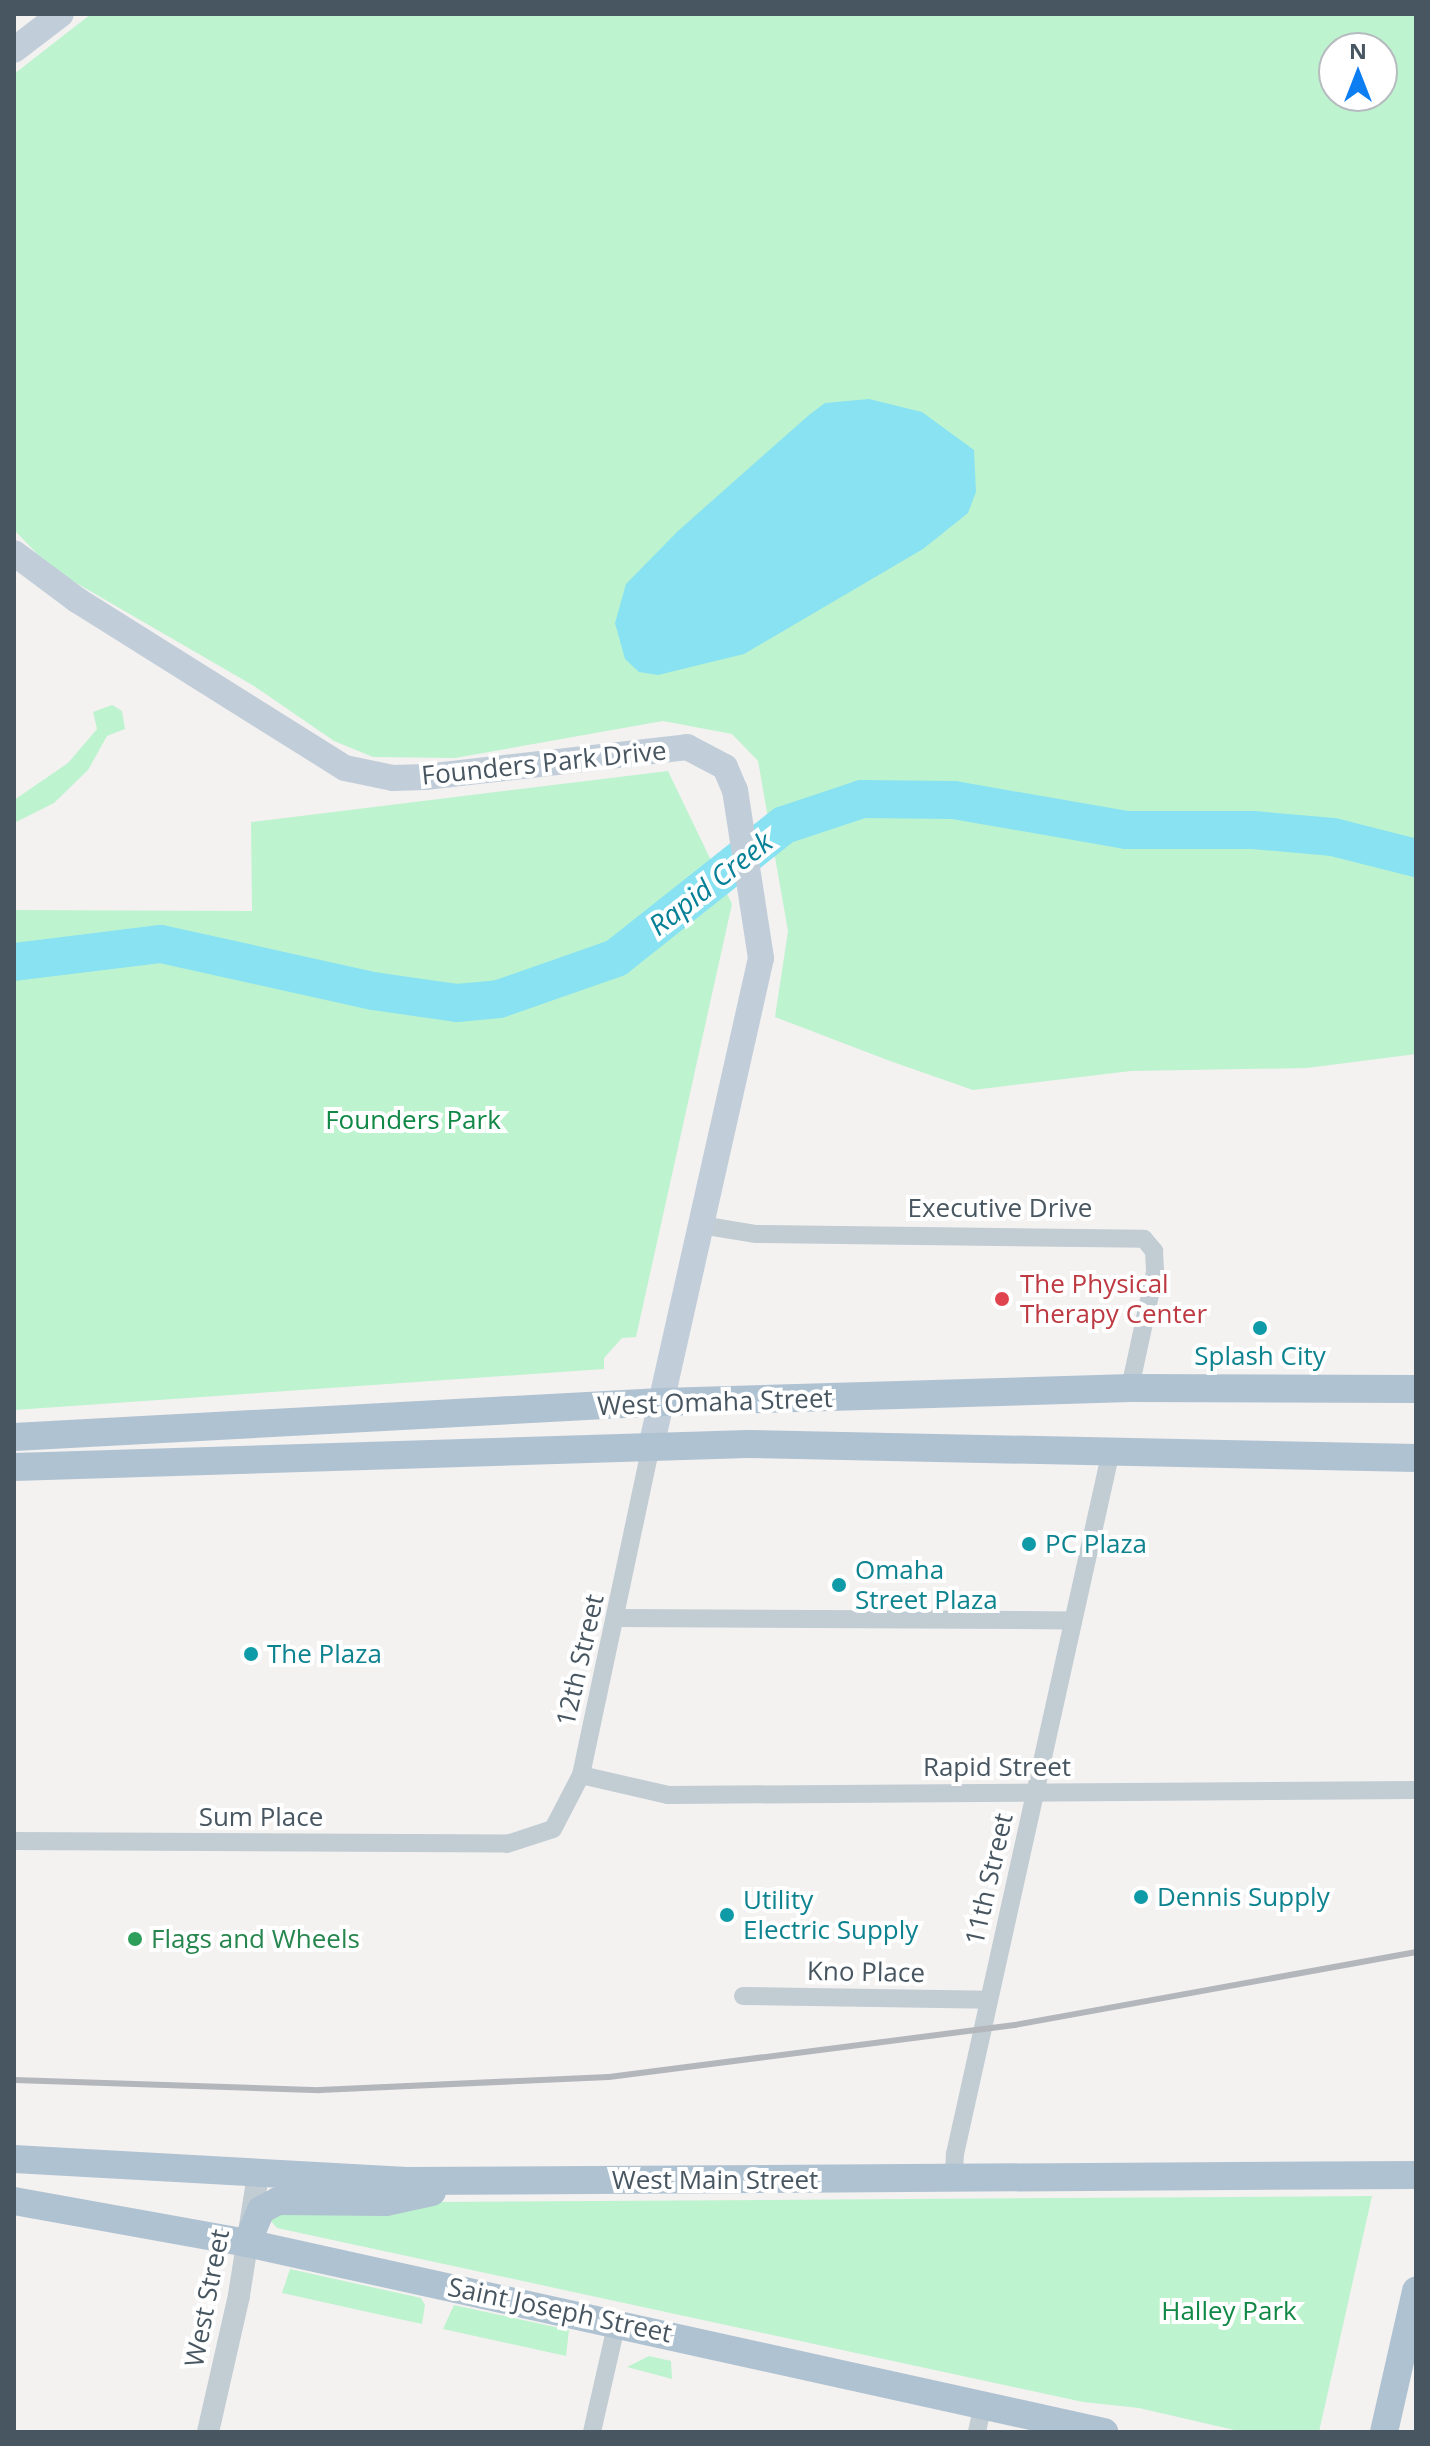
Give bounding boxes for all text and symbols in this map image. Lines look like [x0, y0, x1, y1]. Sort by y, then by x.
north arrow [1318, 32, 1398, 112]
text: N [1349, 35, 1367, 65]
street label: Founders Park Drive [420, 735, 668, 791]
water label: Rapid Creek [641, 824, 779, 942]
park label: Founders Park [325, 1104, 501, 1136]
street label: Executive Drive [908, 1192, 1092, 1224]
place label: The Physical Therapy Center [1020, 1268, 1207, 1330]
marker: The Physical Therapy Center [991, 1288, 1013, 1310]
marker: Splash City [1251, 1319, 1269, 1337]
place label: Splash City [1194, 1340, 1326, 1372]
street label: West Omaha Street [597, 1382, 833, 1422]
place label: PC Plaza [1045, 1528, 1147, 1560]
marker: PC Plaza [1020, 1535, 1038, 1553]
place label: Omaha Street Plaza [855, 1554, 998, 1616]
marker: Omaha Street Plaza [830, 1576, 848, 1594]
street label: 12th Street [550, 1591, 610, 1729]
place label: The Plaza [267, 1638, 382, 1670]
marker: The Plaza [242, 1645, 260, 1663]
street label: Rapid Street [923, 1751, 1071, 1783]
street label: Sum Place [199, 1801, 323, 1833]
street label: 11th Street [959, 1810, 1019, 1948]
place label: Dennis Supply [1157, 1881, 1330, 1913]
place label: Utility Electric Supply [743, 1884, 918, 1946]
marker: Dennis Supply [1132, 1888, 1150, 1906]
marker: Utility Electric Supply [718, 1906, 736, 1924]
place label: Flags and Wheels [151, 1923, 360, 1955]
marker: Flags and Wheels [126, 1930, 144, 1948]
street label: Kno Place [807, 1955, 925, 1989]
street label: West Main Street [612, 2164, 818, 2196]
street label: West Street [178, 2226, 236, 2370]
street label: Saint Joseph Street [445, 2271, 675, 2349]
park label: Halley Park [1161, 2295, 1297, 2327]

